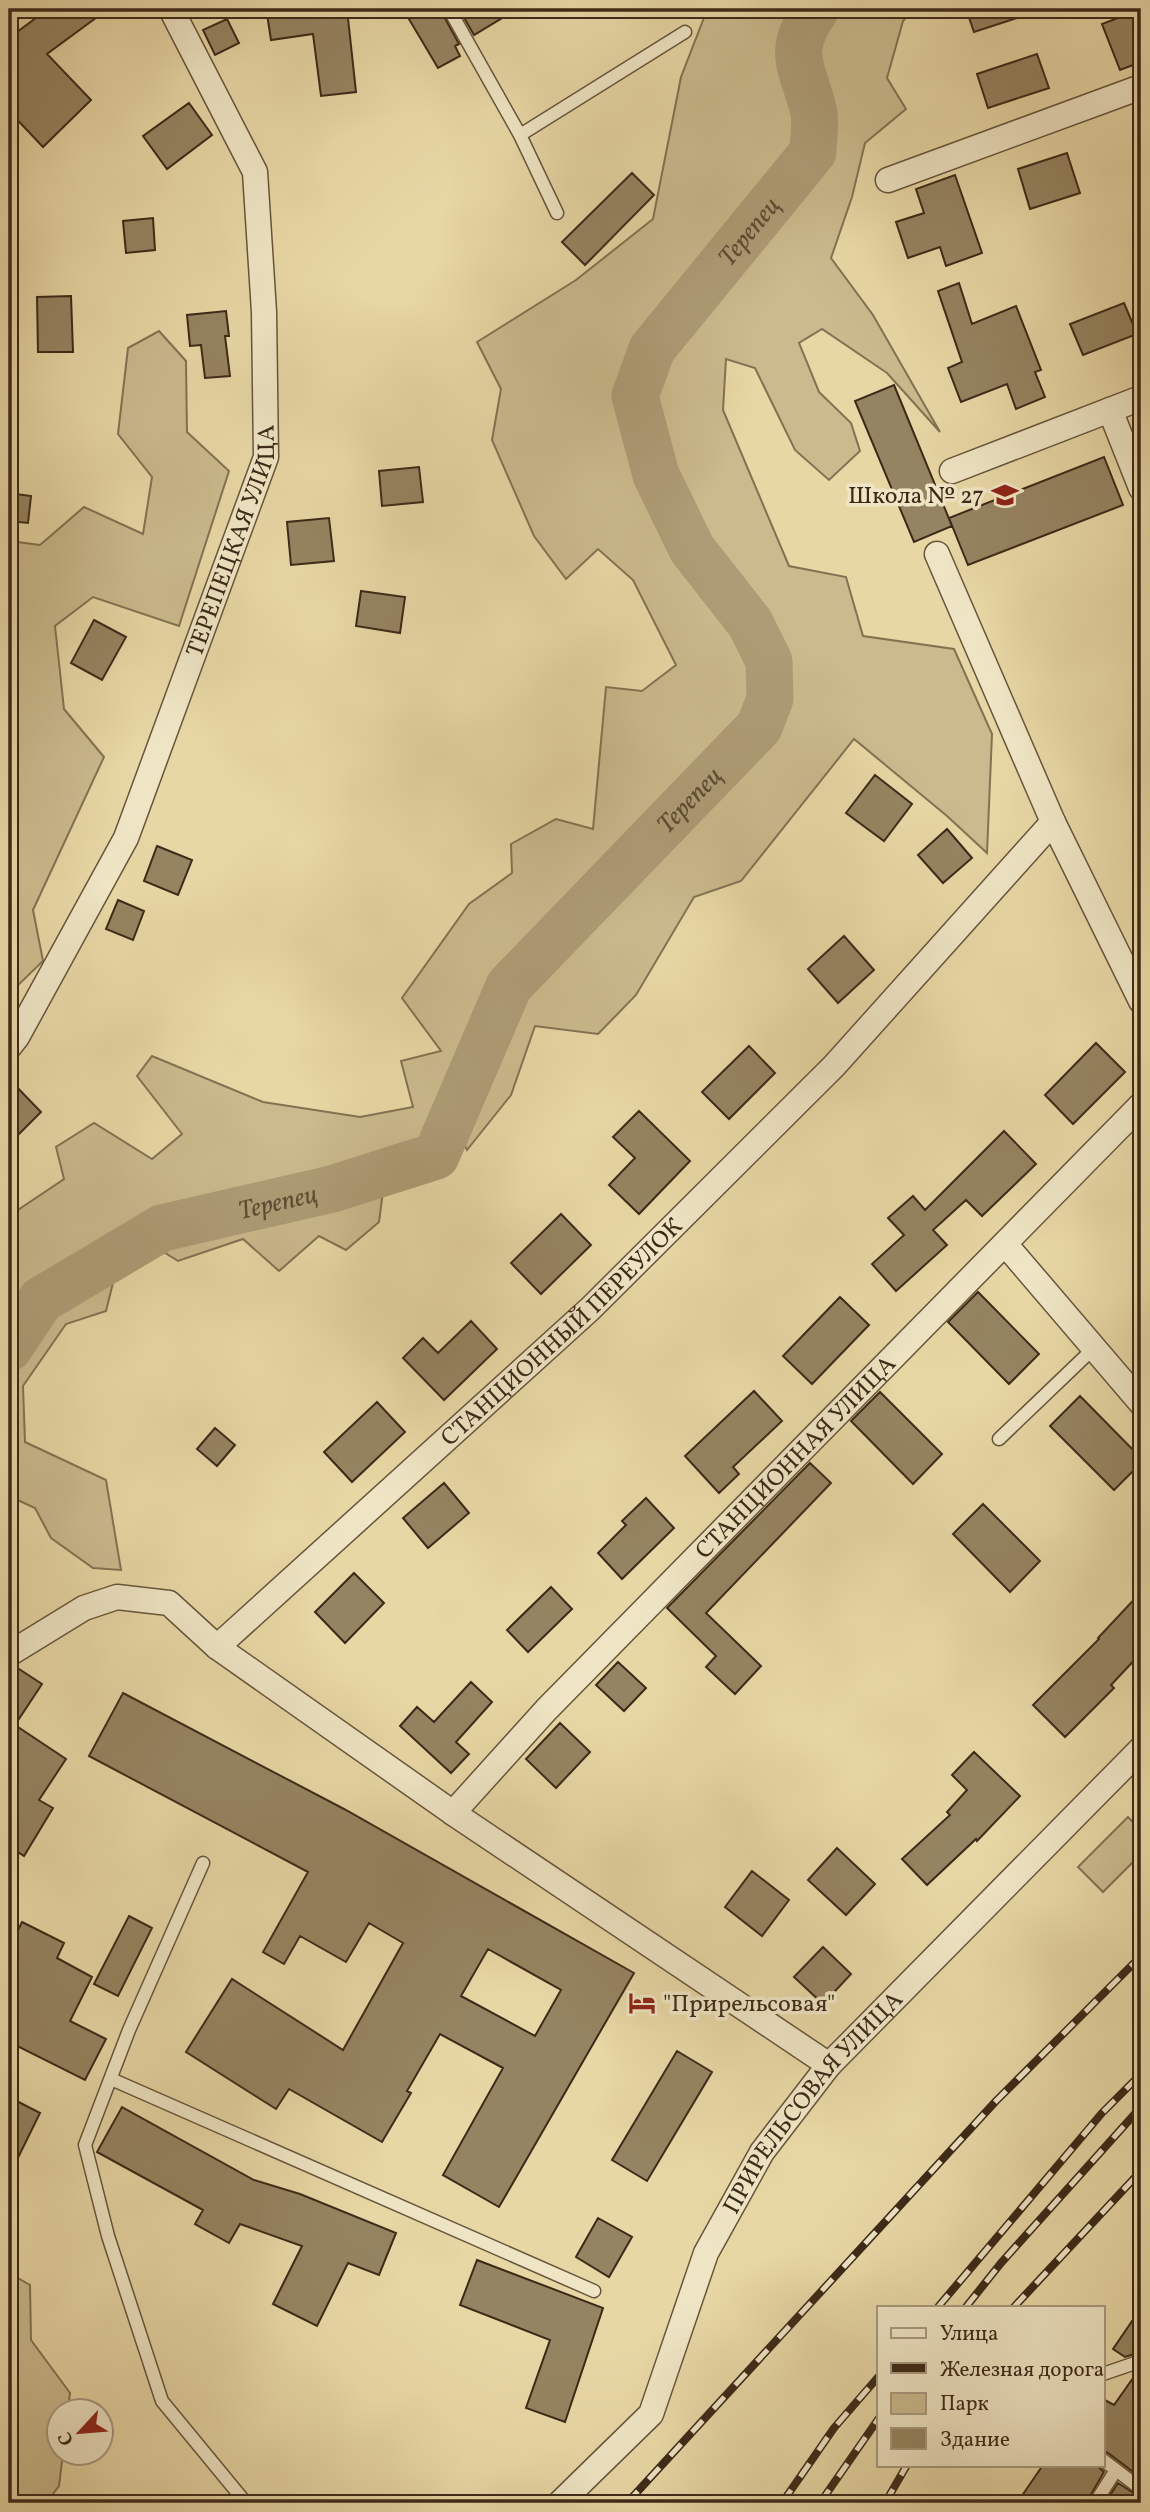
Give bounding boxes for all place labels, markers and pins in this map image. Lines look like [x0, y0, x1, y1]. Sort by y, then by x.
place label: Школа № 27 [848, 480, 984, 514]
school or university icon: Школа № 27 [990, 480, 1020, 510]
hotel icon: "Прирельсовая" [627, 1988, 657, 2018]
place label: "Прирельсовая" [663, 1988, 835, 2022]

